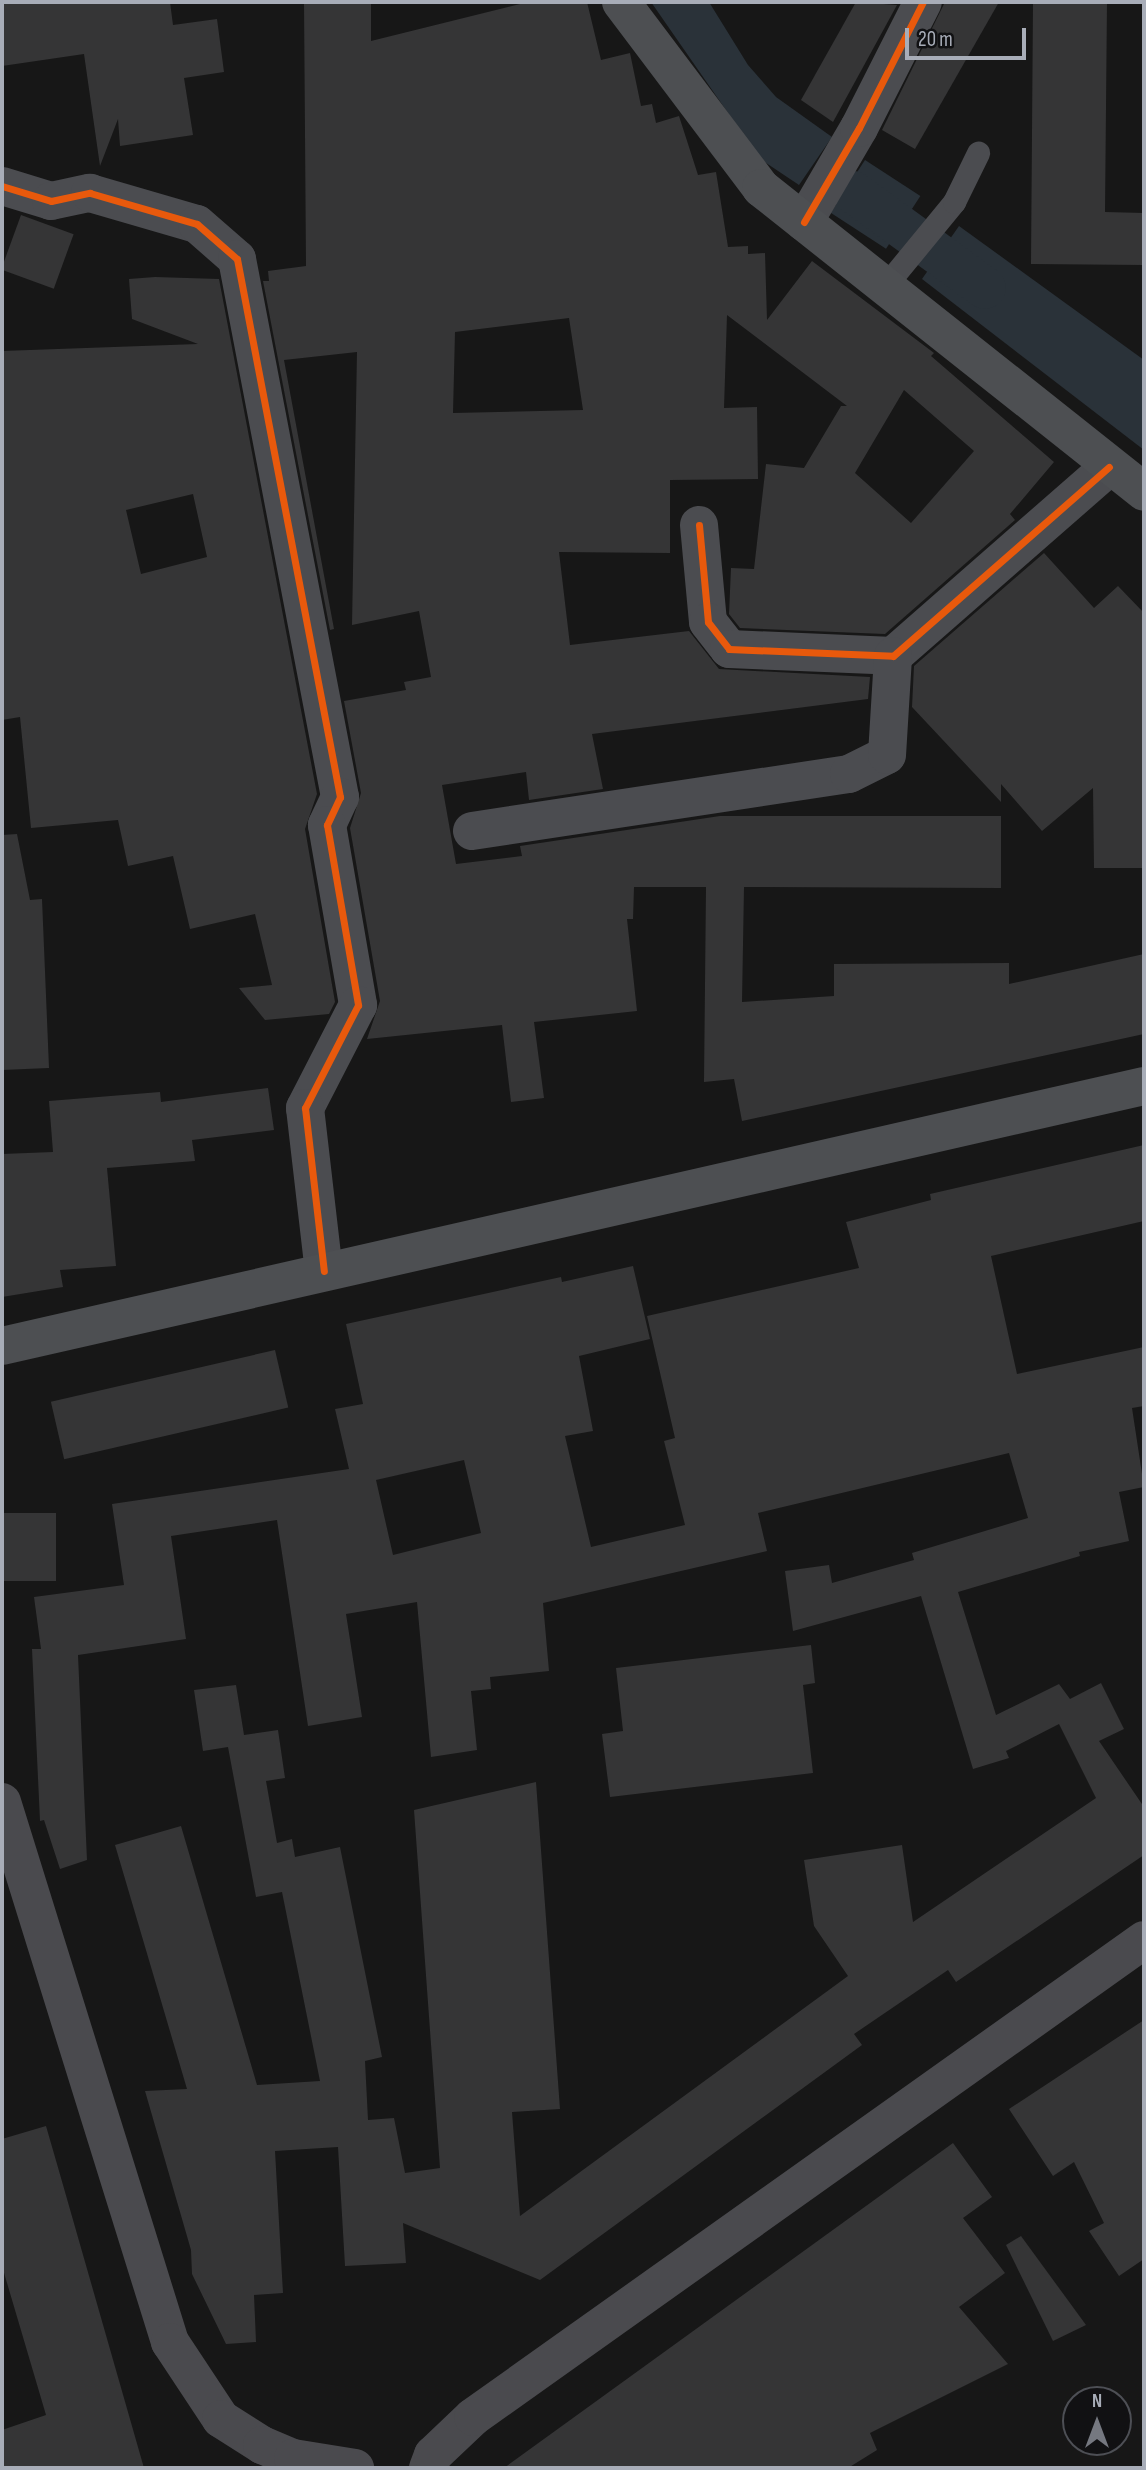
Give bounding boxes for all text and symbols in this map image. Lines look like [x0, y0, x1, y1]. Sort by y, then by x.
scale bar [908, 14, 1029, 58]
text: 20 m [918, 27, 953, 52]
north arrow [1062, 2386, 1132, 2456]
text: N [1092, 2390, 1102, 2413]

